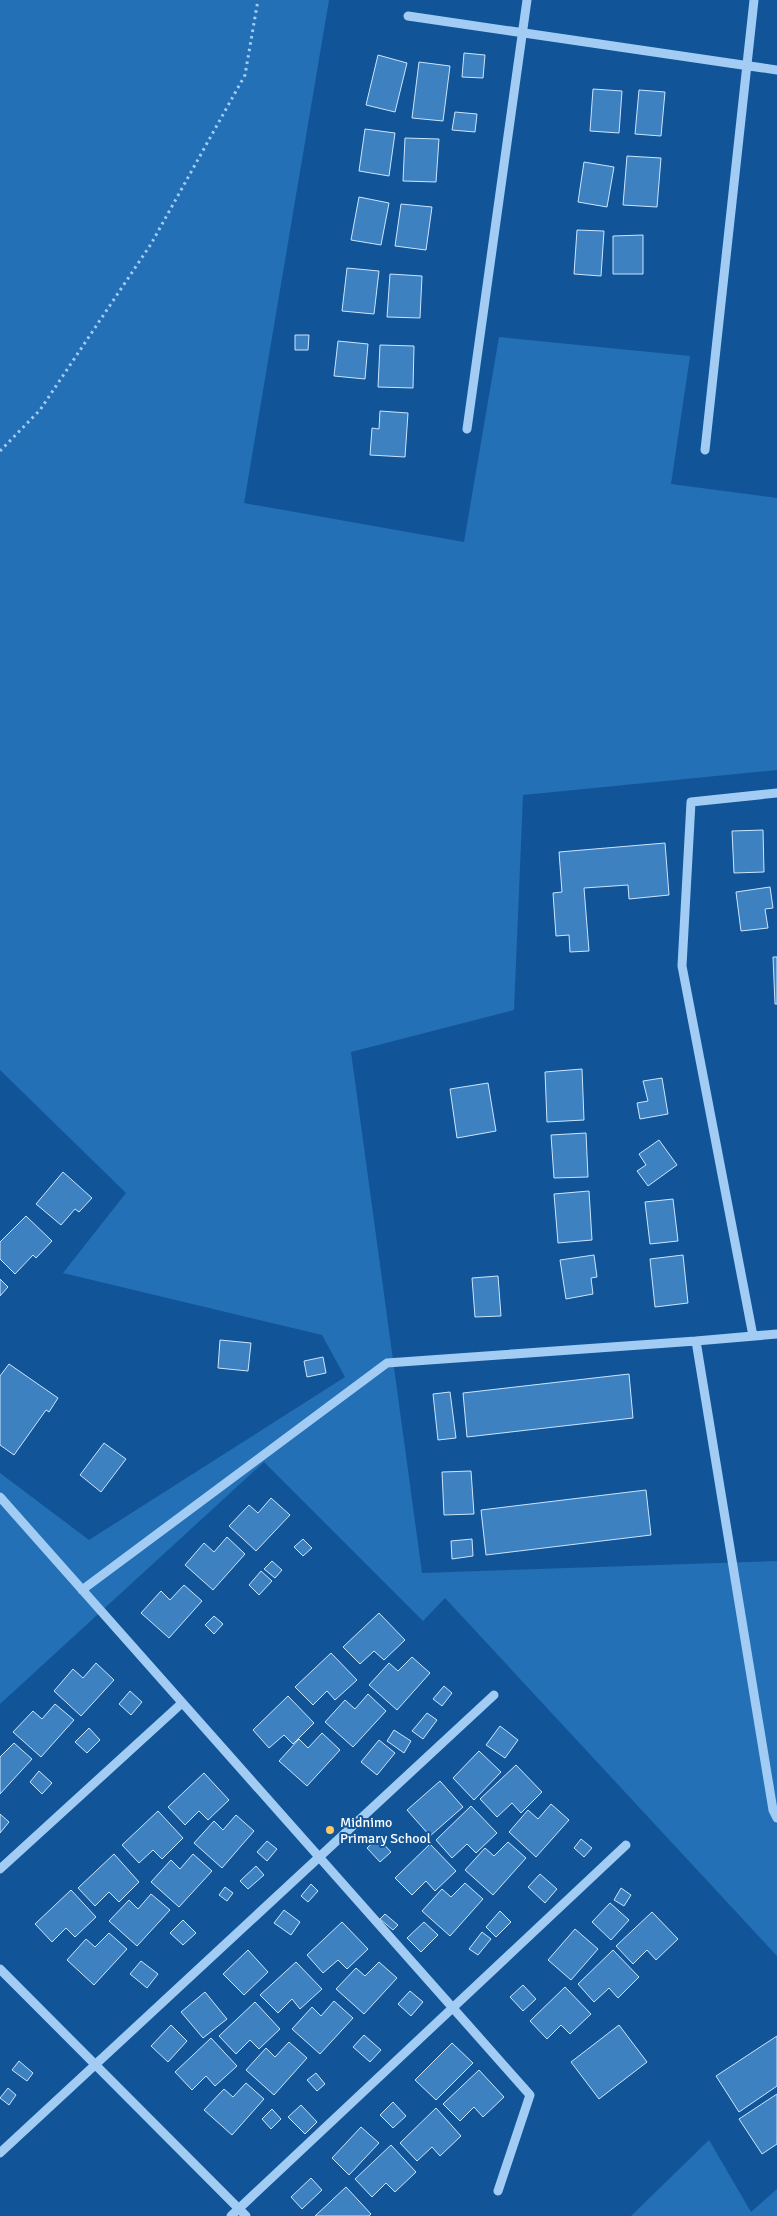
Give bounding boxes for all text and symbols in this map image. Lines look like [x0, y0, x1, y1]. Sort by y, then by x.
place label: Midnimo Primary School [340, 1814, 431, 1847]
marker: Midnimo Primary School [324, 1824, 336, 1836]

